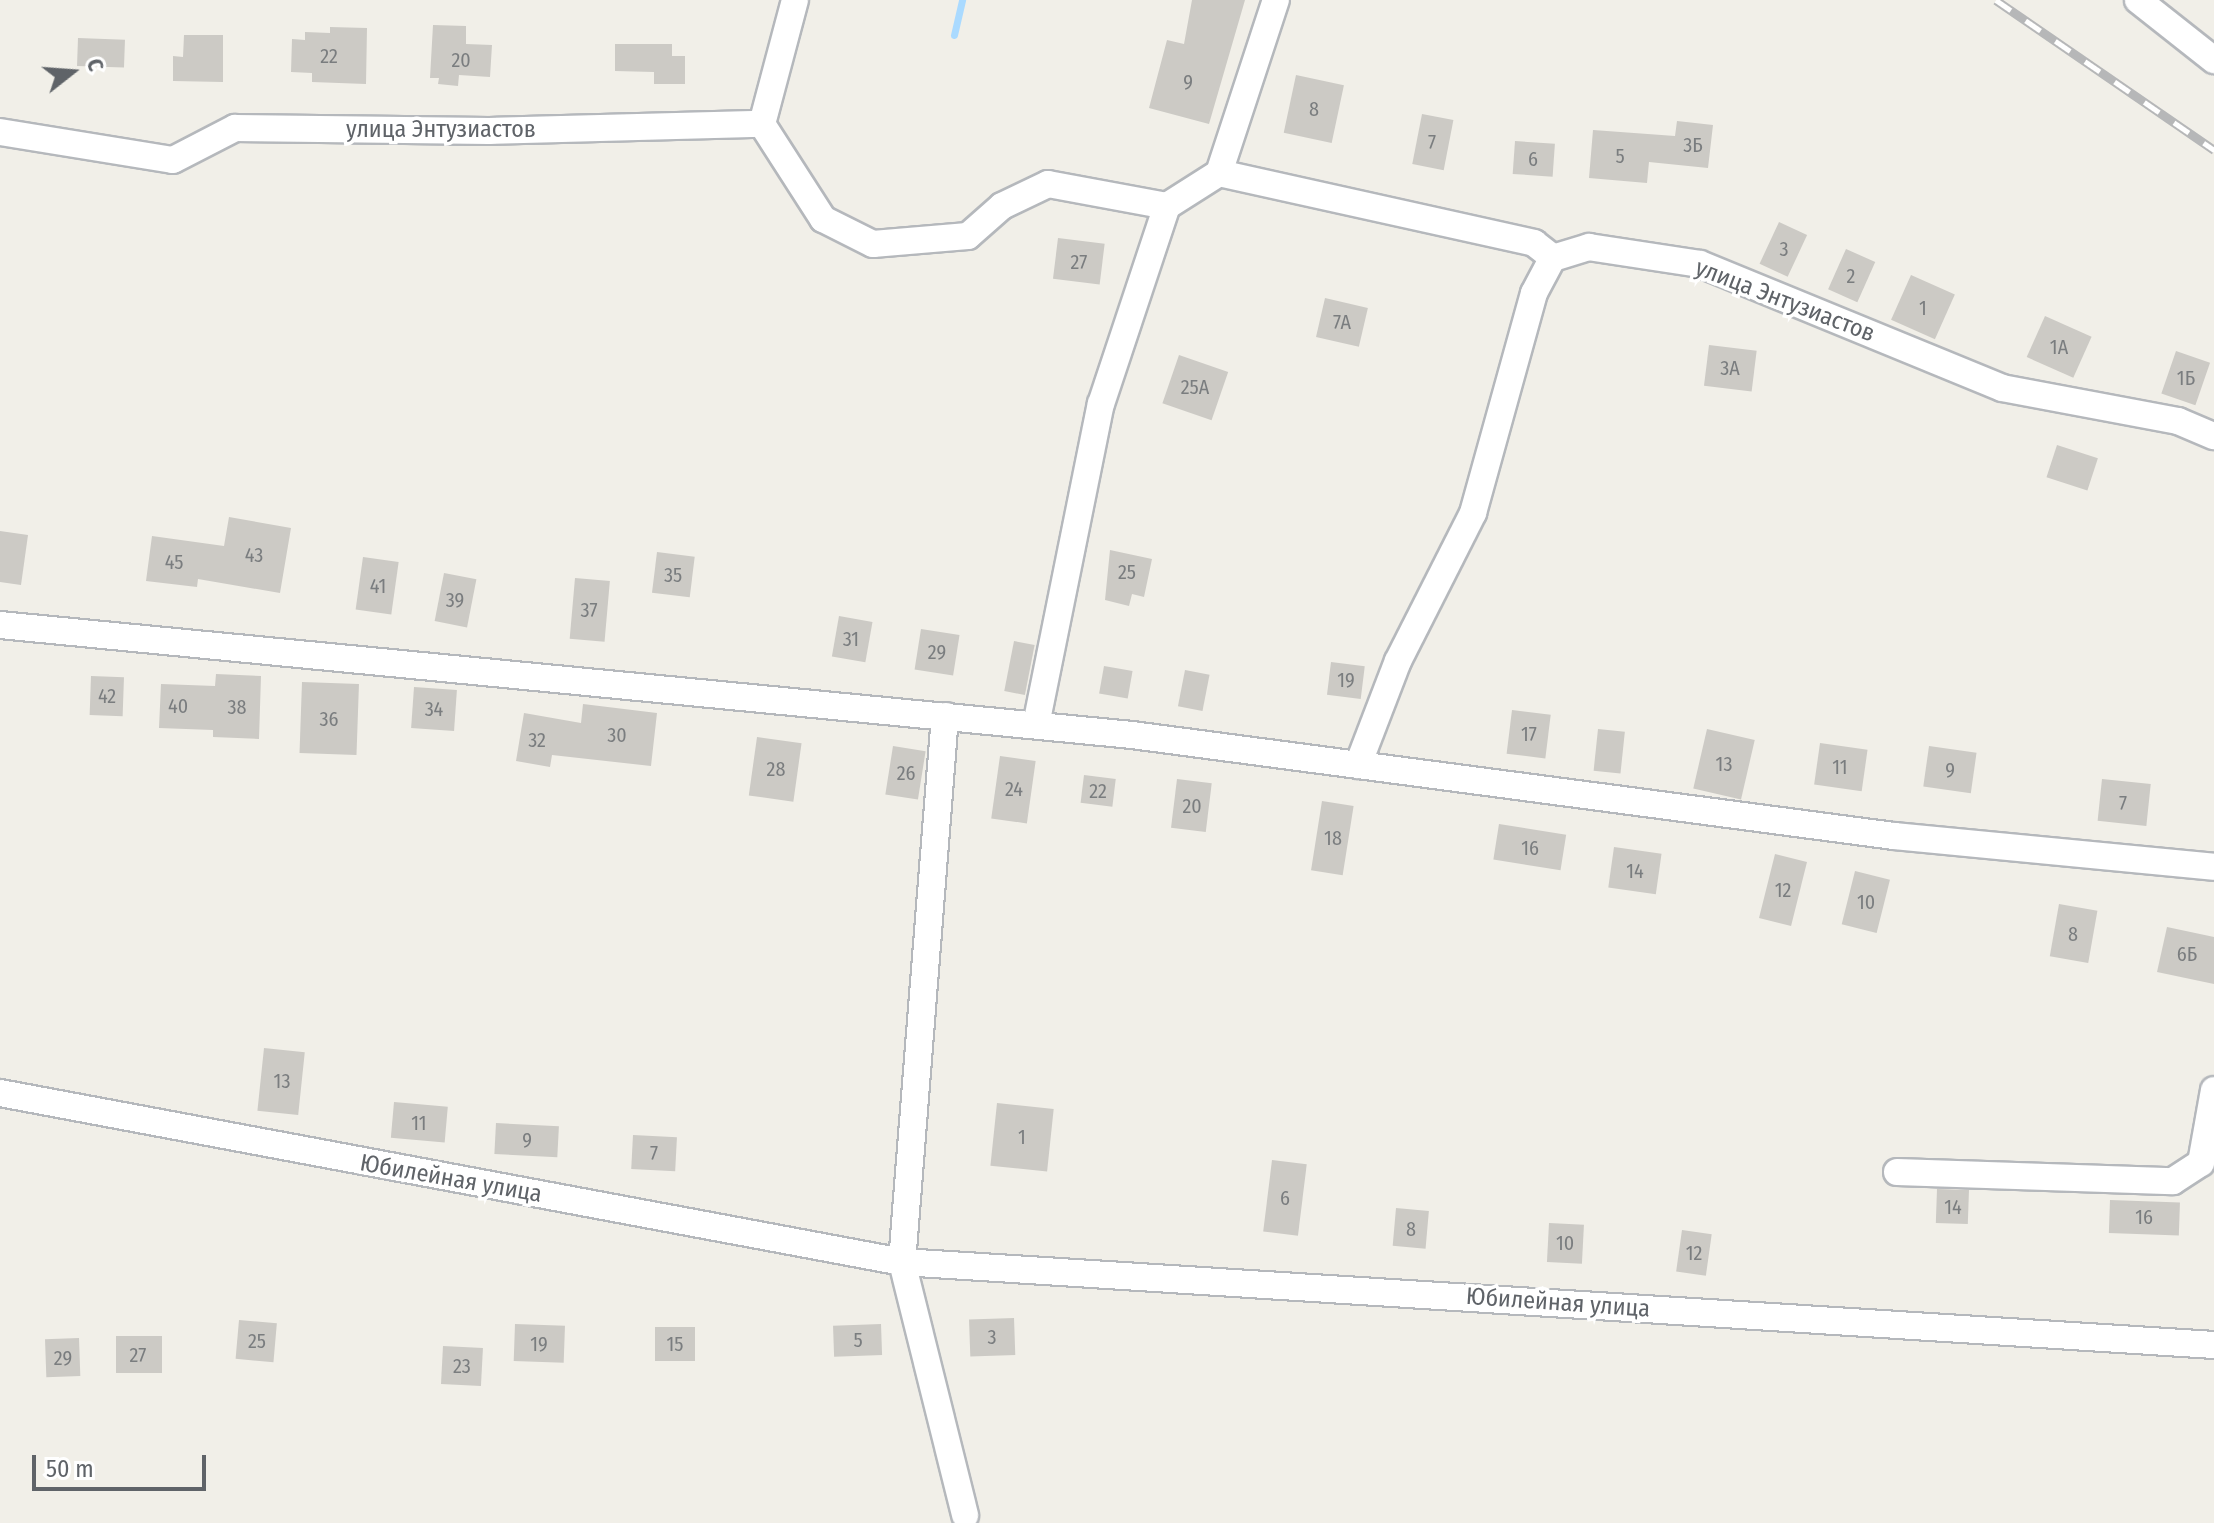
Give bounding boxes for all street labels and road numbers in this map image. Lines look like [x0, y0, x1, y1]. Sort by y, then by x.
street label: улица Энтузиастов [346, 116, 536, 144]
street label: улица Энтузиастов [1691, 254, 1879, 348]
street label: Юбилейная улица [358, 1149, 544, 1209]
street label: Юбилейная улица [1465, 1282, 1651, 1324]

